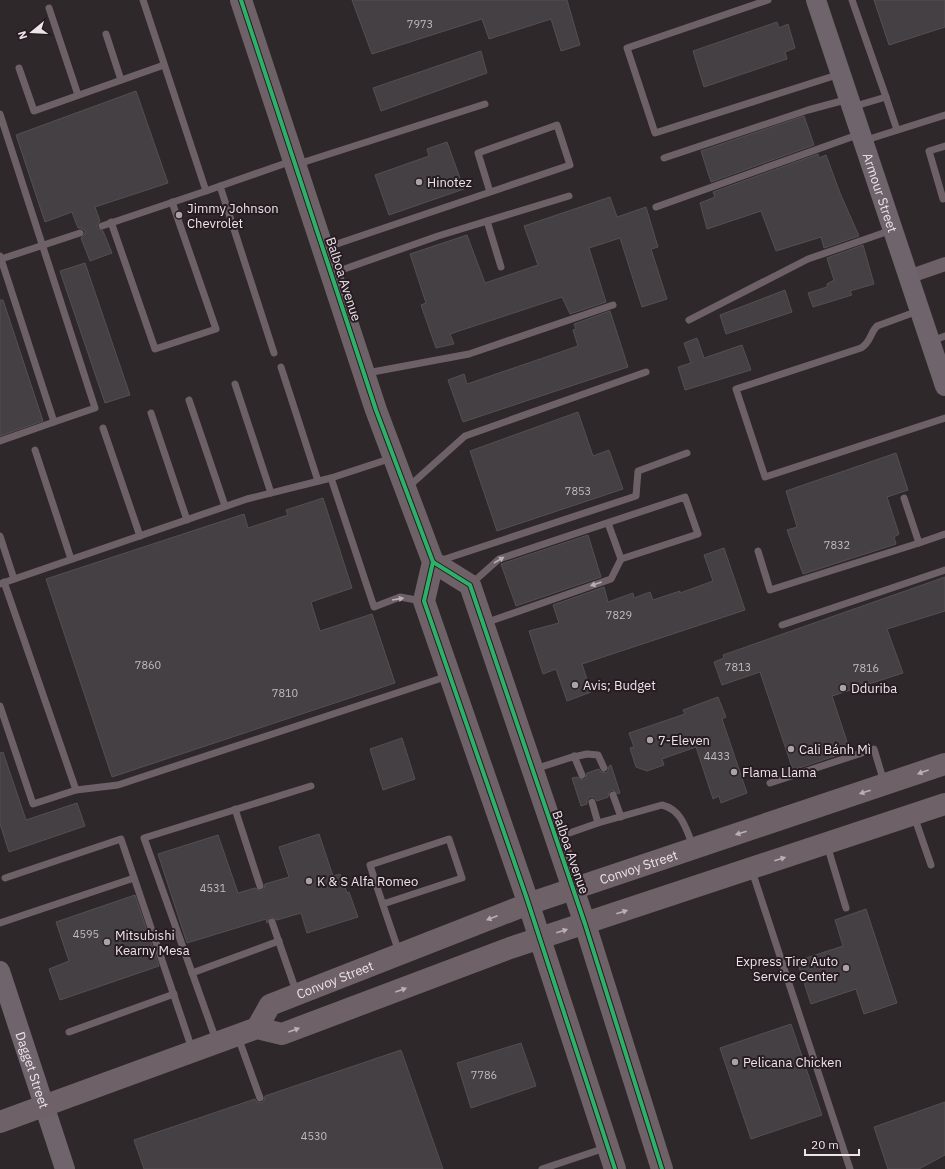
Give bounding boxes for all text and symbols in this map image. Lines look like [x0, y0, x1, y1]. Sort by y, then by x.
north arrow [12, 12, 52, 52]
house number: 7973 [407, 17, 433, 31]
text: N [15, 29, 30, 41]
street label: Armour Street [859, 151, 901, 235]
place label: Hinotez [427, 174, 472, 191]
marker: Hinotez [414, 177, 424, 187]
place label: Jimmy Johnson Chevrolet [187, 200, 279, 232]
marker: Jimmy Johnson Chevrolet [174, 210, 184, 220]
street label: Balboa Avenue [322, 235, 365, 323]
house number: 7853 [565, 484, 591, 498]
house number: 7832 [824, 538, 850, 552]
one-way arrow [493, 557, 505, 564]
one-way arrow [589, 582, 601, 588]
one-way arrow [392, 596, 404, 602]
house number: 7829 [606, 608, 632, 622]
house number: 7860 [135, 658, 161, 672]
house number: 7813 [725, 660, 751, 674]
house number: 7816 [853, 661, 879, 675]
place label: Avis; Budget [583, 677, 656, 694]
marker: Avis; Budget [570, 680, 580, 690]
place label: Dduriba [851, 680, 897, 697]
marker: Dduriba [838, 683, 848, 693]
house number: 7810 [272, 686, 298, 700]
place label: 7-Eleven [658, 732, 710, 749]
marker: 7-Eleven [645, 735, 655, 745]
place label: Cali Bánh Mì [799, 741, 871, 758]
marker: Cali Bánh Mì [786, 744, 796, 754]
house number: 4433 [704, 749, 730, 763]
place label: Flama Llama [742, 764, 816, 781]
marker: Flama Llama [729, 767, 739, 777]
one-way arrow [917, 769, 929, 775]
one-way arrow [858, 789, 870, 795]
street label: Balboa Avenue [548, 808, 593, 896]
one-way arrow [735, 830, 747, 836]
street label: Convoy Street [597, 846, 680, 888]
one-way arrow [775, 856, 787, 862]
place label: K & S Alfa Romeo [317, 873, 418, 890]
marker: K & S Alfa Romeo [304, 876, 314, 886]
house number: 4531 [200, 881, 227, 895]
one-way arrow [617, 908, 629, 914]
one-way arrow [486, 915, 498, 921]
house number: 4595 [73, 927, 99, 941]
place label: Mitsubishi Kearny Mesa [115, 927, 190, 959]
one-way arrow [557, 928, 569, 934]
marker: Mitsubishi Kearny Mesa [102, 937, 112, 947]
place label: Express Tire Auto Service Center [736, 953, 838, 985]
street label: Convoy Street [294, 957, 376, 1003]
marker: Express Tire Auto Service Center [841, 963, 851, 973]
one-way arrow [396, 987, 408, 993]
one-way arrow [289, 1026, 301, 1032]
street label: Dagget Street [11, 1029, 52, 1111]
place label: Pelicana Chicken [743, 1054, 842, 1071]
marker: Pelicana Chicken [730, 1057, 740, 1067]
house number: 7786 [471, 1068, 497, 1082]
house number: 4530 [301, 1129, 327, 1143]
scale bar [805, 1131, 859, 1157]
text: 20 m [811, 1137, 839, 1152]

